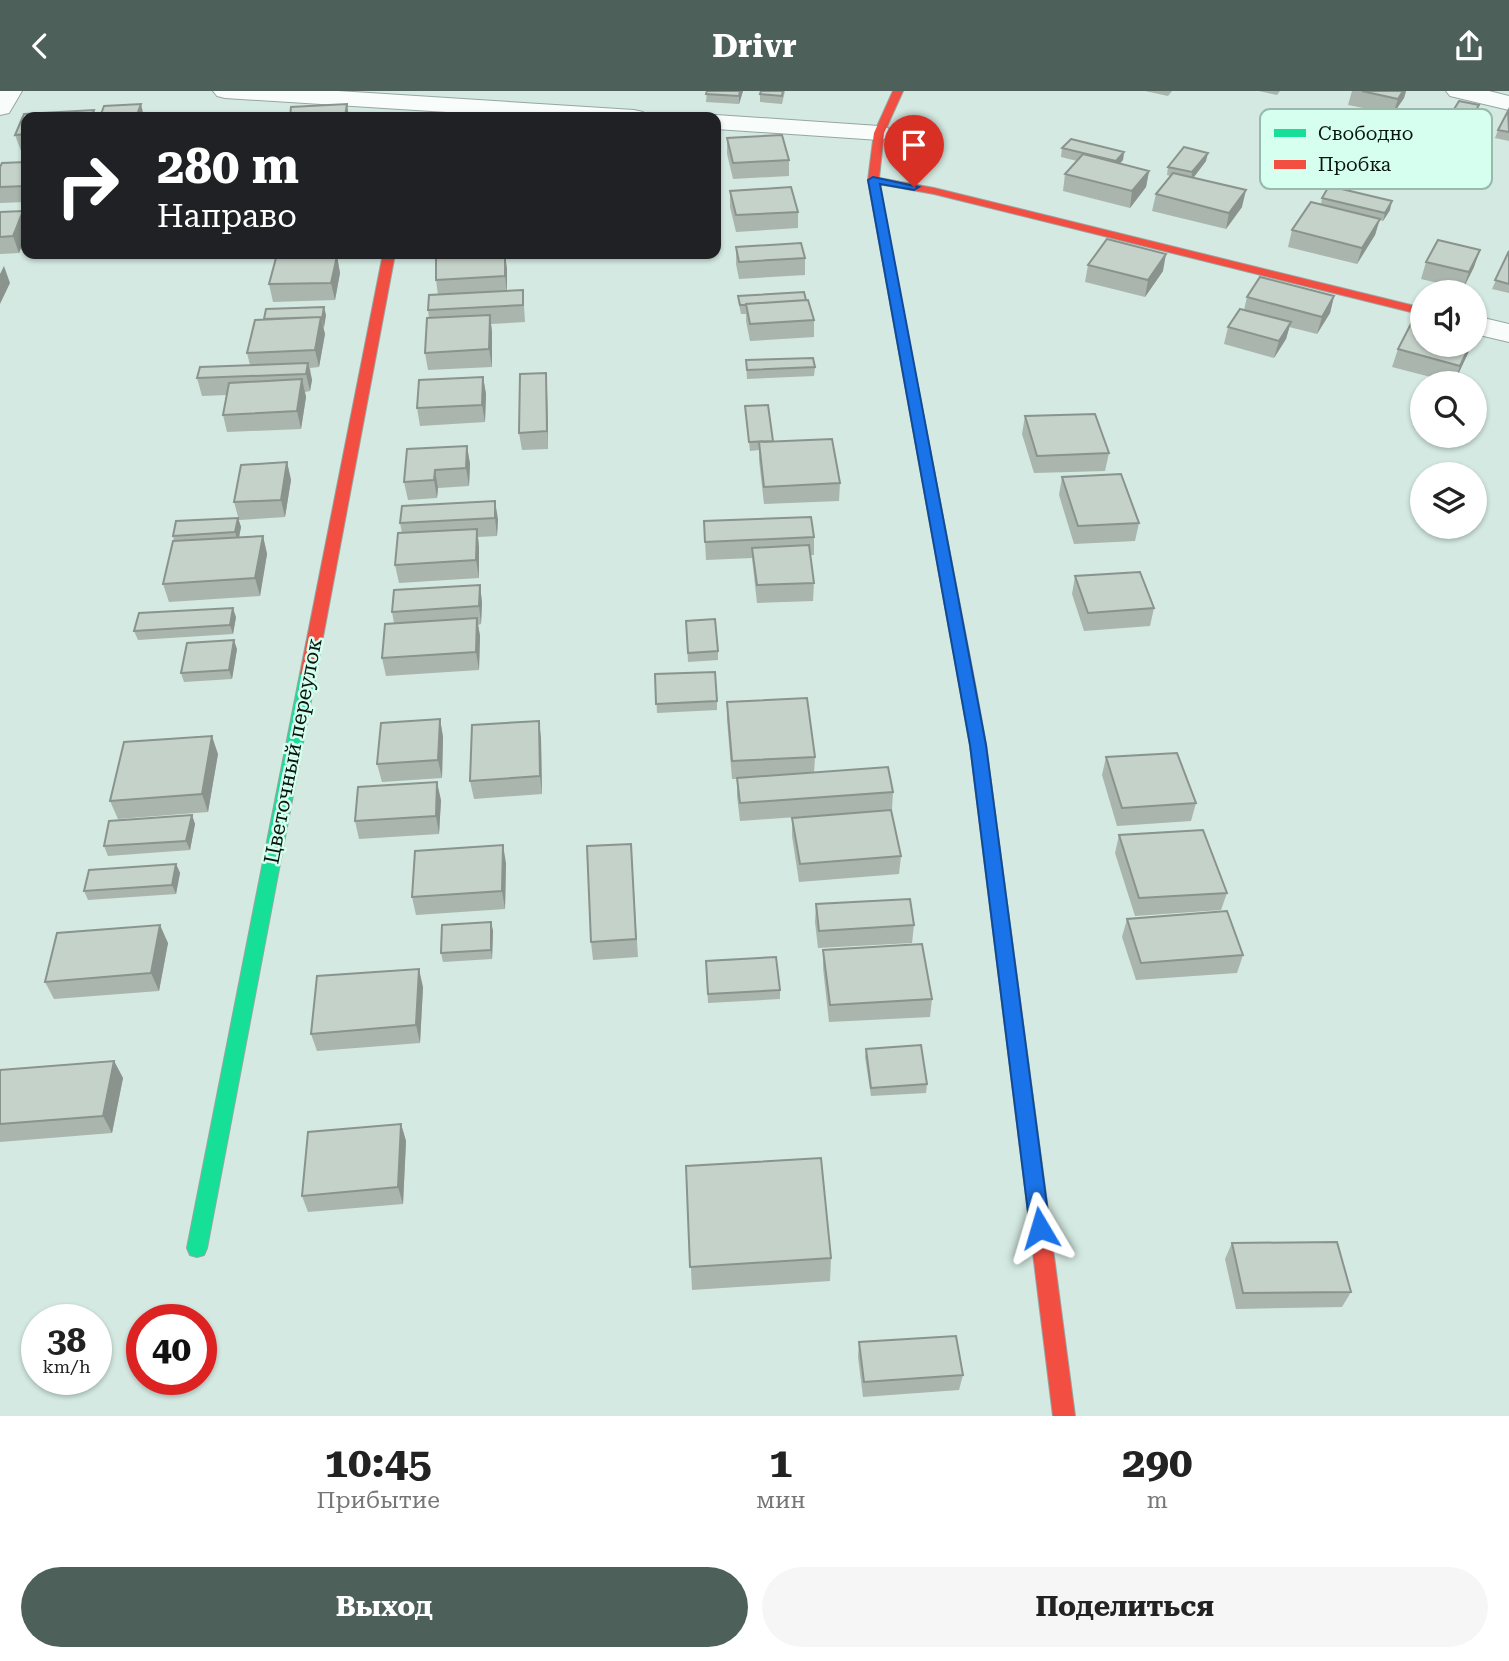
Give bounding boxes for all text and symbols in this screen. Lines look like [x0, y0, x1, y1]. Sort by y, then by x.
icon: back [21, 27, 59, 65]
text: Drivr [712, 27, 797, 65]
icon: share [1450, 27, 1488, 65]
legend [1260, 109, 1492, 189]
pin [884, 115, 944, 187]
text: Свободно [1318, 122, 1413, 145]
icon: arrive [895, 126, 933, 164]
text: 280 m [157, 138, 299, 195]
icon: right [42, 140, 133, 231]
text: Пробка [1318, 153, 1392, 176]
text: Направо [157, 197, 297, 235]
map controls [1410, 280, 1487, 539]
button: sound [1410, 280, 1487, 357]
button: search [1410, 371, 1487, 448]
button: layers [1410, 462, 1487, 539]
street label: Цветочный переулок [259, 636, 327, 866]
position arrow [1003, 1191, 1077, 1265]
speed limit sign: 40 [126, 1304, 217, 1395]
text: 38 [47, 1320, 86, 1361]
text: km/h [42, 1356, 91, 1377]
text: 10:45 [325, 1438, 432, 1487]
text: 1 [769, 1438, 793, 1487]
text: 290 [1122, 1438, 1192, 1487]
text: Прибытие [317, 1487, 440, 1514]
text: мин [756, 1487, 805, 1514]
text: m [1147, 1487, 1168, 1514]
button: Выход [21, 1567, 748, 1647]
button: Поделиться [762, 1567, 1488, 1647]

